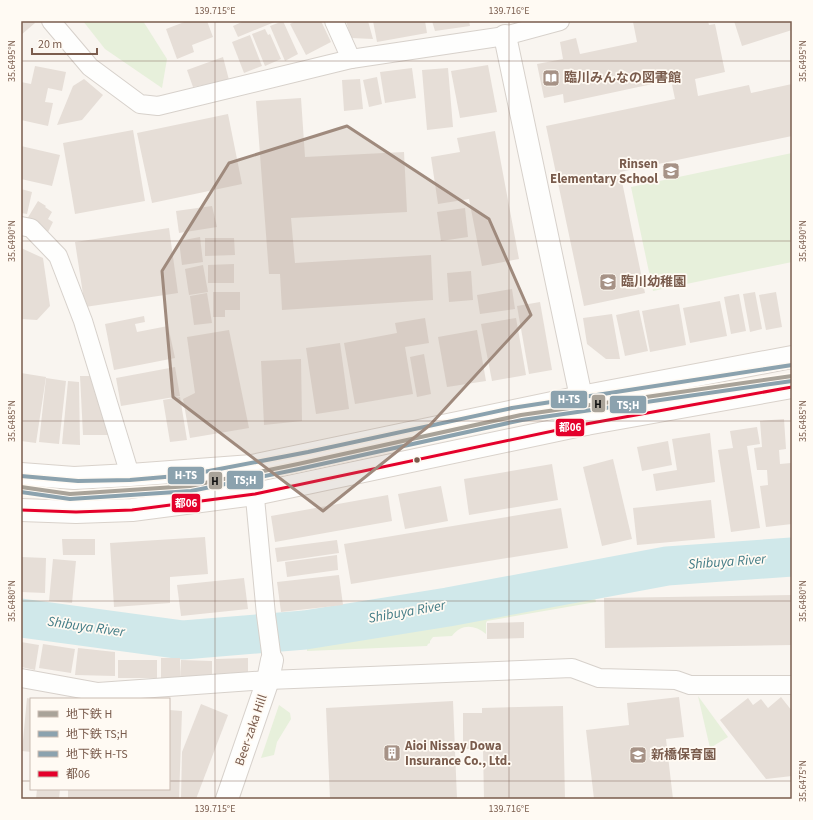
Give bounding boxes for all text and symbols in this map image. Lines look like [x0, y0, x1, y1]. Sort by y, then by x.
text: 139.715°E [195, 4, 235, 18]
text: 139.716°E [489, 4, 529, 18]
scale bar [32, 30, 97, 56]
text: 20 m [38, 36, 62, 53]
text: 35.6495°N [5, 40, 19, 82]
text: 35.6495°N [796, 40, 810, 82]
library icon: 臨川みんなの図書館 [541, 68, 561, 88]
place label: 臨川みんなの図書館 [564, 69, 681, 87]
place label: Rinsen Elementary School [550, 155, 658, 188]
school or university icon: Rinsen Elementary School [661, 161, 681, 181]
text: 35.6490°N [5, 220, 19, 262]
text: 35.6490°N [796, 220, 810, 262]
school or university icon: 臨川幼稚園 [598, 272, 618, 292]
place label: 臨川幼稚園 [621, 273, 686, 291]
line badge: H-TS [550, 390, 588, 409]
text: H-TS [558, 392, 580, 407]
line badge: H [591, 394, 606, 413]
line badge: TS;H [609, 395, 647, 414]
text: H [594, 397, 602, 412]
text: TS;H [617, 398, 639, 413]
text: 35.6485°N [5, 400, 19, 442]
text: 35.6485°N [796, 400, 810, 442]
line badge: 都06 [555, 418, 585, 437]
text: 都06 [559, 420, 581, 435]
unlabelled marker [412, 455, 422, 465]
line badge: H-TS [167, 466, 205, 485]
text: H-TS [175, 468, 197, 483]
line badge: TS;H [226, 470, 264, 490]
line badge: H [208, 471, 223, 490]
text: TS;H [234, 473, 256, 488]
text: H [211, 474, 219, 489]
line badge: 都06 [171, 493, 201, 513]
text: 都06 [175, 496, 197, 511]
water label: Shibuya River [687, 549, 768, 575]
text: 35.6480°N [5, 580, 19, 622]
text: 35.6480°N [796, 580, 810, 622]
water label: Shibuya River [367, 595, 448, 629]
water label: Shibuya River [46, 612, 127, 642]
street label: Beer-zaka Hill [230, 692, 272, 768]
legend [30, 698, 170, 790]
text: 地下鉄 H [66, 706, 112, 723]
text: 地下鉄 TS;H [66, 726, 128, 743]
place label: Aioi Nissay Dowa Insurance Co., Ltd. [404, 737, 511, 770]
building icon: Aioi Nissay Dowa Insurance Co., Ltd. [382, 743, 402, 763]
school or university icon: 新橋保育園 [628, 745, 648, 765]
text: 地下鉄 H-TS [66, 746, 128, 763]
place label: 新橋保育園 [651, 746, 716, 764]
text: 35.6475°N [796, 760, 810, 802]
text: 都06 [66, 766, 90, 783]
text: 139.715°E [195, 802, 235, 816]
text: 139.716°E [489, 802, 529, 816]

